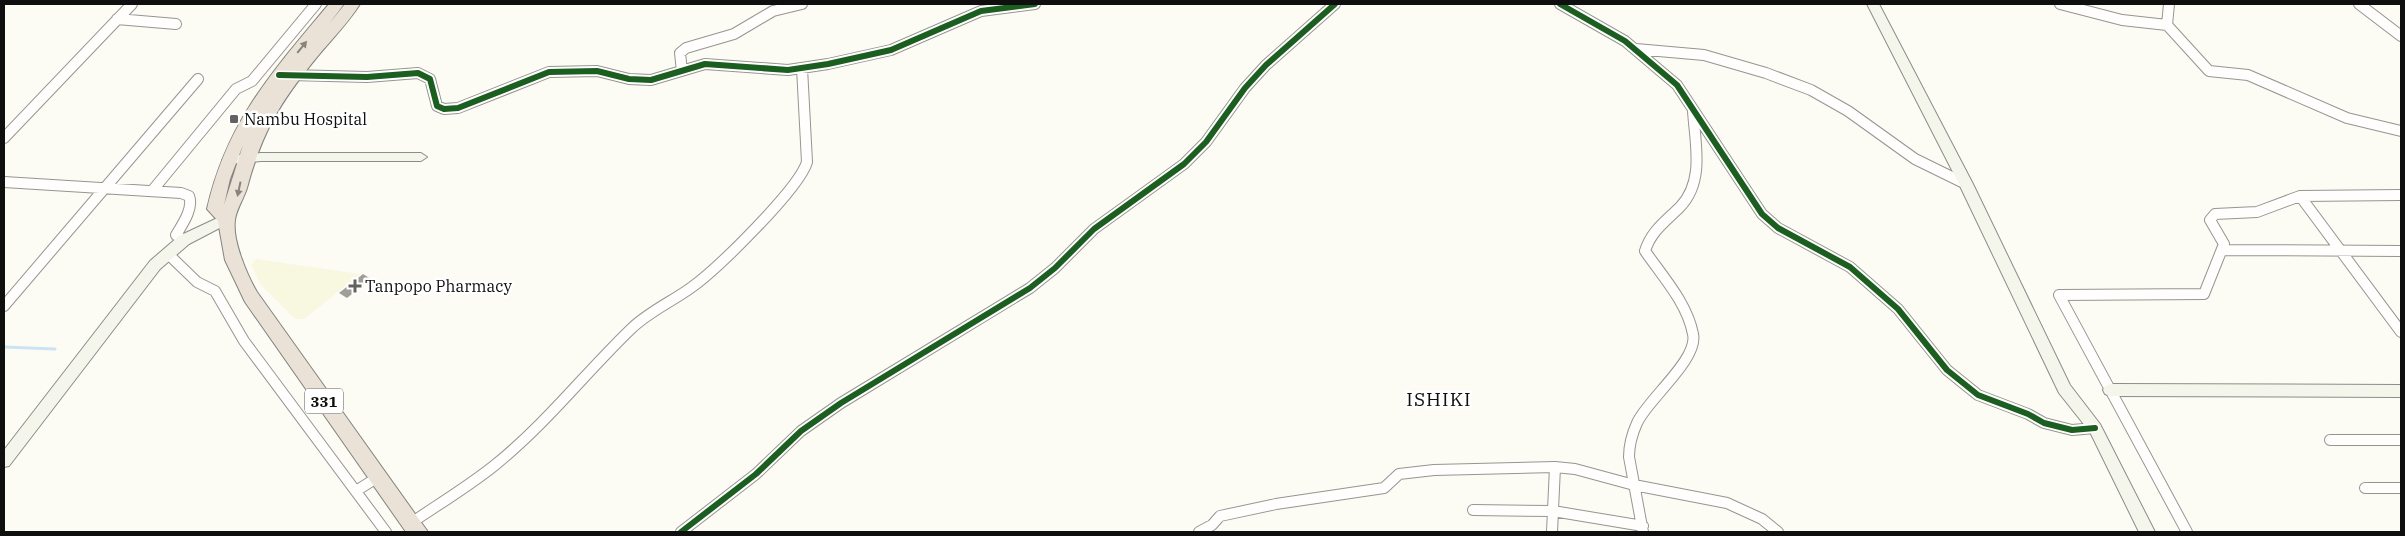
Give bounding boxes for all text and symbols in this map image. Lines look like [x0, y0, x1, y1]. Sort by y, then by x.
one-way arrow [296, 40, 307, 53]
place label: Nambu Hospital [244, 109, 367, 129]
marker: Nambu Hospital [228, 113, 240, 125]
one-way arrow [235, 182, 243, 197]
place label: Tanpopo Pharmacy [365, 276, 512, 296]
marker: Tanpopo Pharmacy [349, 280, 361, 292]
district label: ISHIKI [1406, 387, 1472, 411]
road number: 331 [305, 388, 343, 414]

